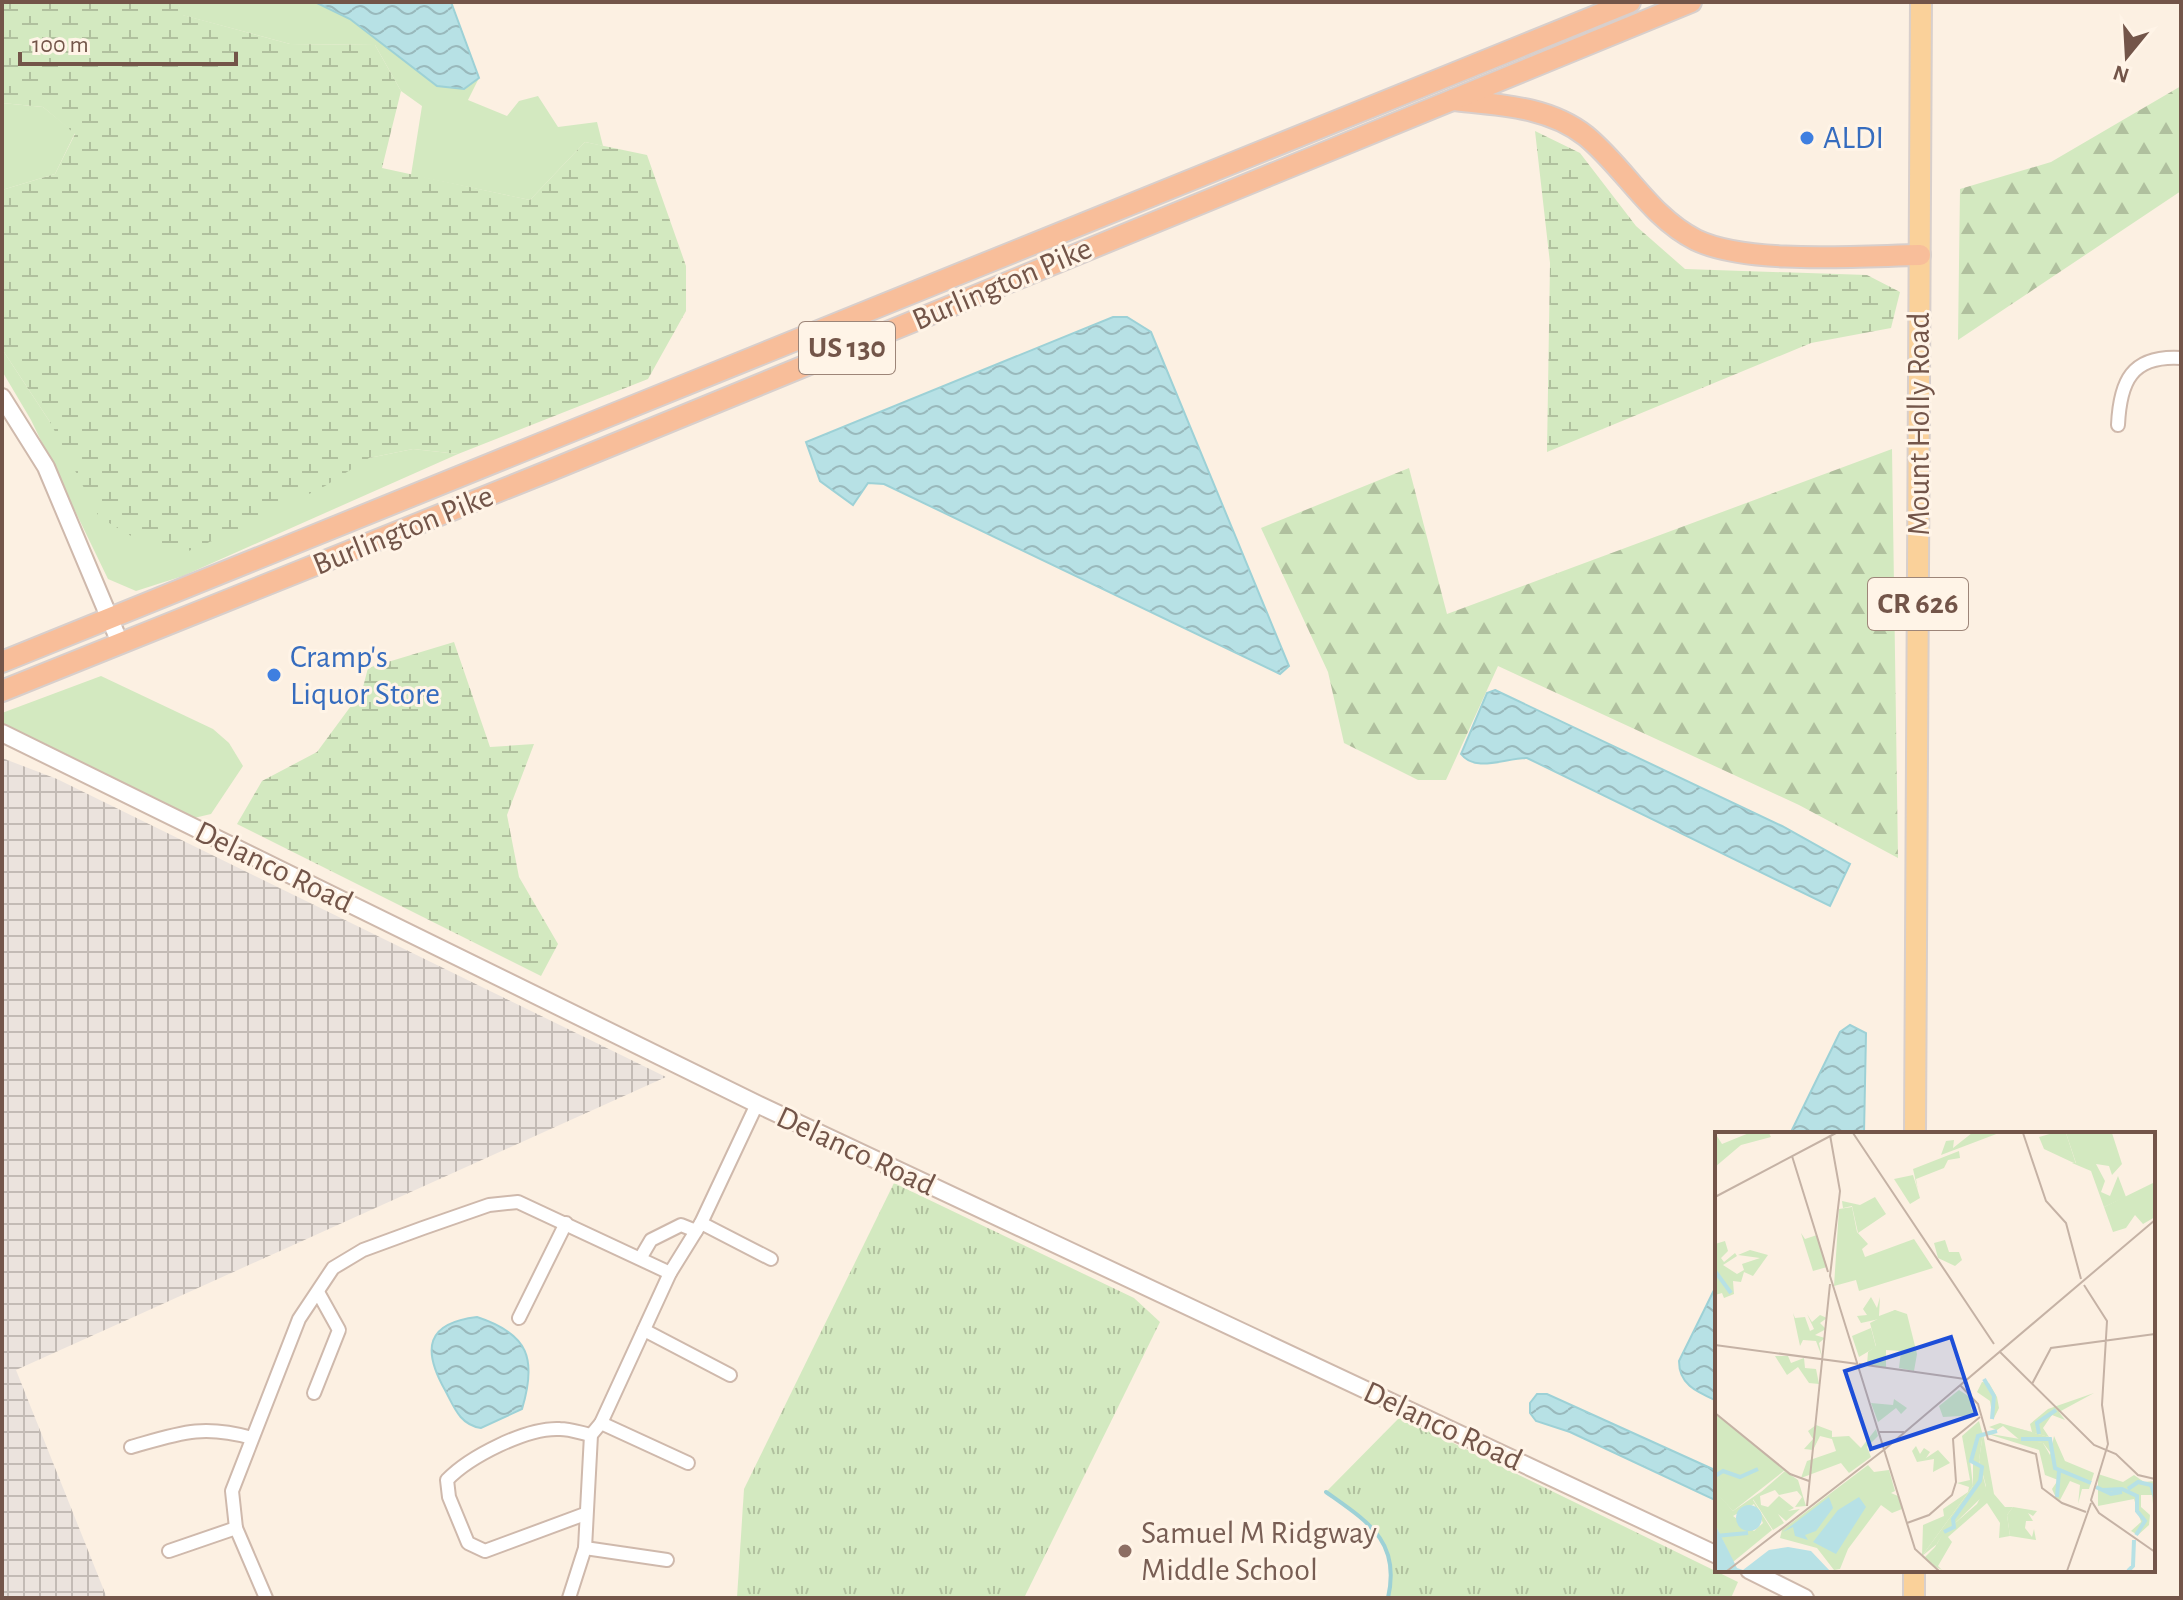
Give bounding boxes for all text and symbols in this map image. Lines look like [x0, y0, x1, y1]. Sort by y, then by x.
scale bar [20, 16, 236, 66]
north arrow [2087, 16, 2167, 96]
text: 100 m [32, 33, 89, 57]
text: N [2110, 61, 2132, 87]
place label: ALDI [1823, 122, 1884, 154]
marker: ALDI [1798, 129, 1816, 147]
street label: Burlington Pike [908, 232, 1096, 336]
street label: Mount Holly Road [1903, 312, 1935, 536]
road number: US 130 [799, 322, 895, 374]
street label: Burlington Pike [308, 479, 498, 581]
road number: CR 626 [1868, 578, 1968, 630]
place label: Cramp's Liquor Store [290, 641, 440, 710]
marker: Cramp's Liquor Store [265, 666, 283, 684]
street label: Delanco Road [190, 815, 358, 919]
street label: Delanco Road [772, 1100, 940, 1202]
inset map [1715, 1132, 2155, 1572]
street label: Delanco Road [1359, 1375, 1527, 1477]
place label: Samuel M Ridgway Middle School [1141, 1517, 1377, 1586]
marker: Samuel M Ridgway Middle School [1116, 1542, 1134, 1560]

